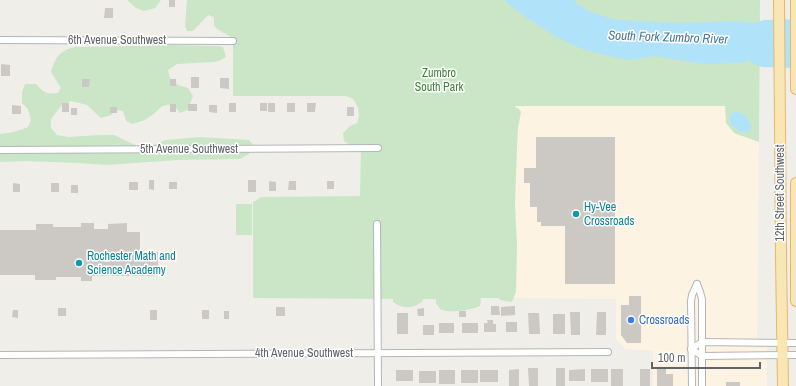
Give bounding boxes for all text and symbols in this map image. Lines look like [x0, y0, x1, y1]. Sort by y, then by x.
water label: South Fork Zumbro River [608, 26, 729, 48]
street label: 6th Avenue Southwest [68, 32, 166, 48]
park label: Zumbro South Park [415, 65, 463, 95]
street label: 5th Avenue Southwest [140, 141, 238, 157]
street label: 12th Street Southwest [772, 144, 788, 241]
place label: Hy-Vee Crossroads [584, 199, 634, 229]
marker: Hy-Vee Crossroads [571, 209, 581, 219]
place label: Rochester Math and Science Academy [87, 248, 176, 278]
marker: Rochester Math and Science Academy [74, 258, 84, 268]
place label: Crossroads [639, 312, 689, 328]
marker: Crossroads [626, 315, 636, 325]
scale bar [652, 344, 760, 370]
street label: 4th Avenue Southwest [255, 345, 353, 361]
text: 100 m [658, 350, 685, 366]

